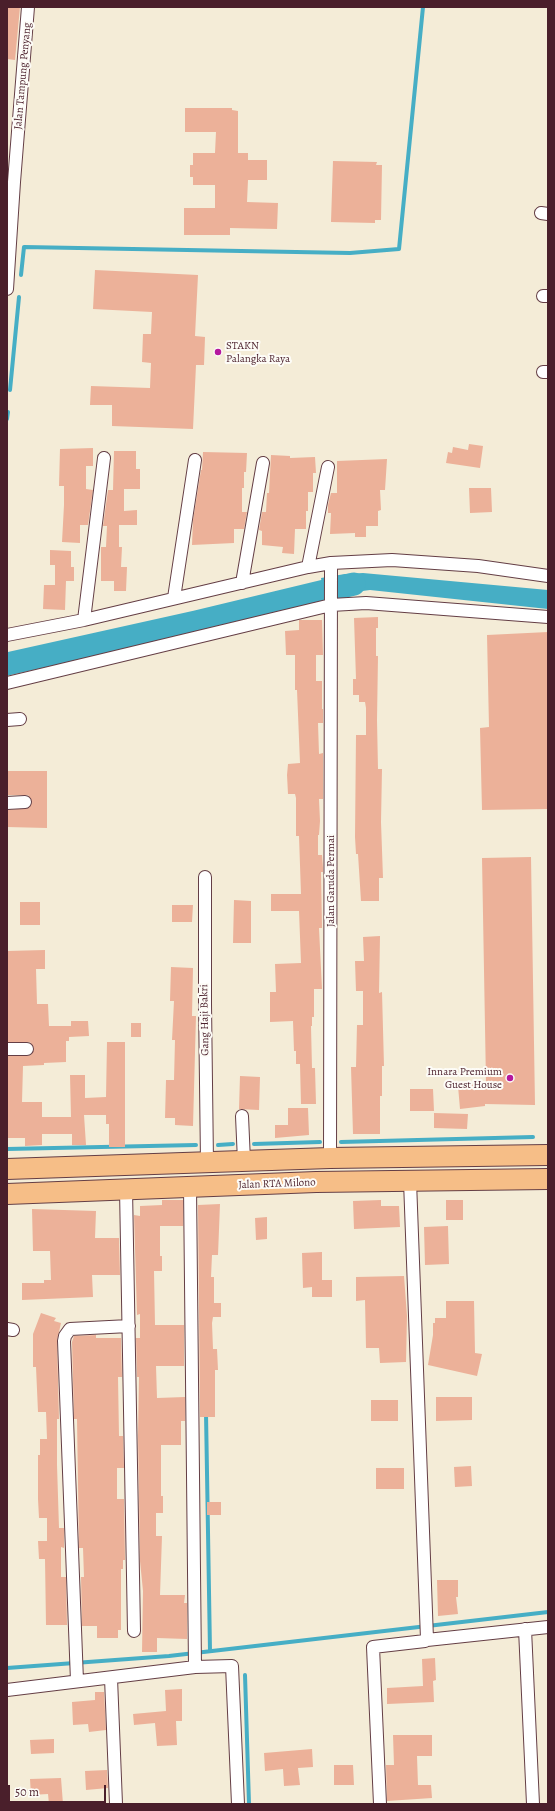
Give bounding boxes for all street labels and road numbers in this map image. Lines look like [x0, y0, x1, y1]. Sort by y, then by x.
street label: Jalan Tampung Penyang [12, 22, 34, 130]
street label: Jalan Garuda Permai [324, 835, 338, 927]
street label: Gang Haji Bakri [198, 984, 212, 1056]
street label: Jalan RTA Milono [238, 1176, 316, 1192]

